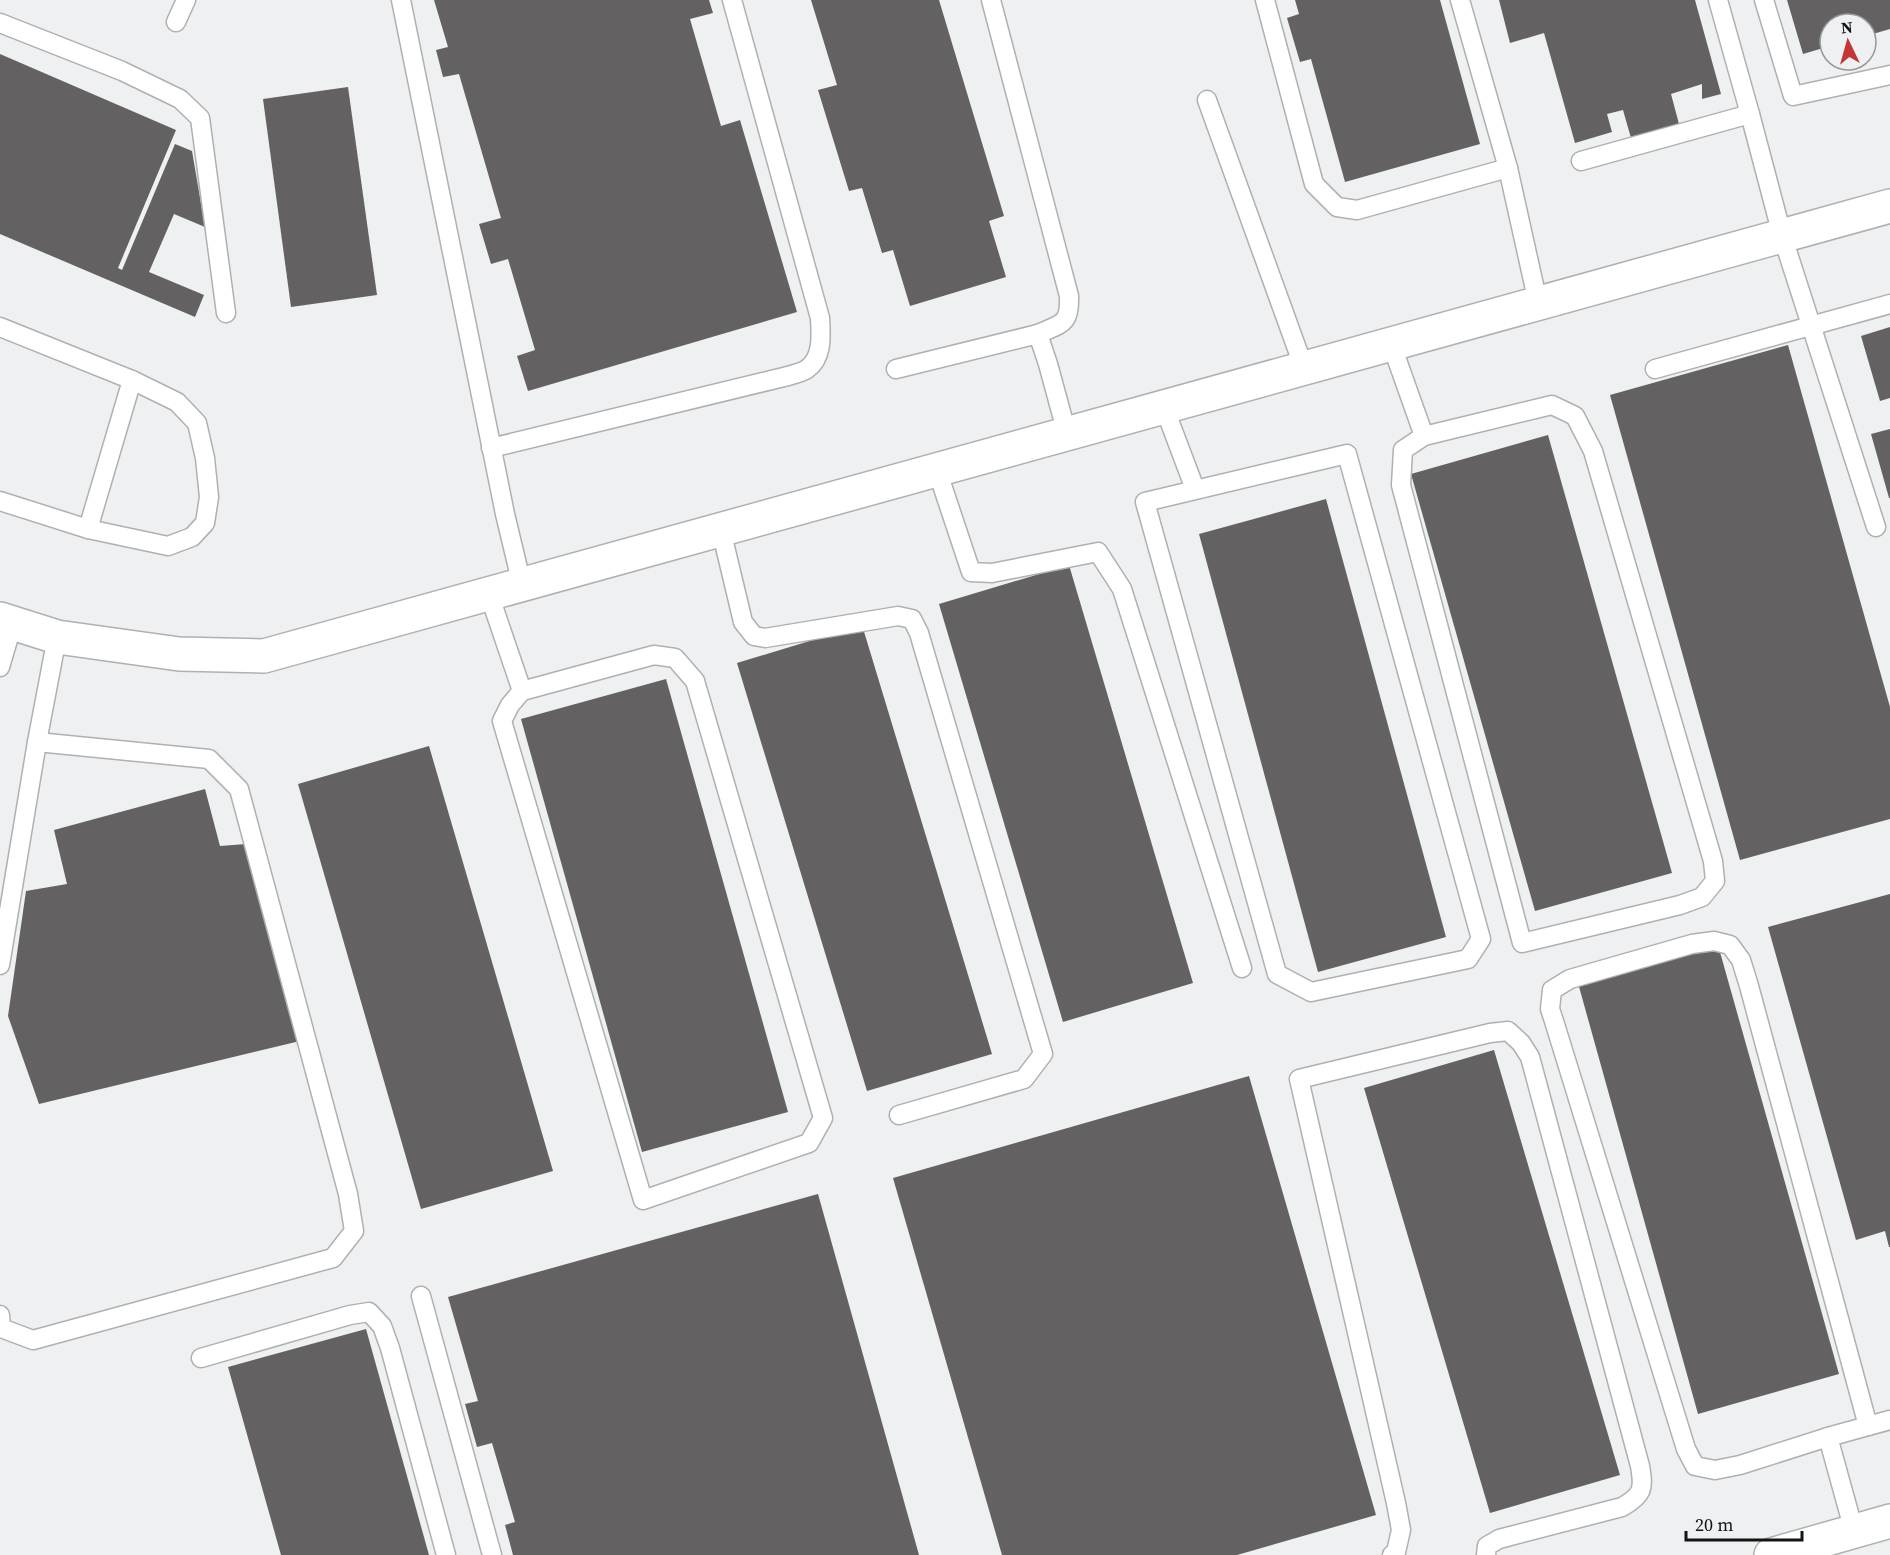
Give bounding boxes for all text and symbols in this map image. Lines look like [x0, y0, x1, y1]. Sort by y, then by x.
north arrow [1818, 12, 1878, 72]
text: N [1840, 16, 1854, 39]
scale bar [1686, 1504, 1802, 1542]
text: 20 m [1695, 1512, 1733, 1537]

